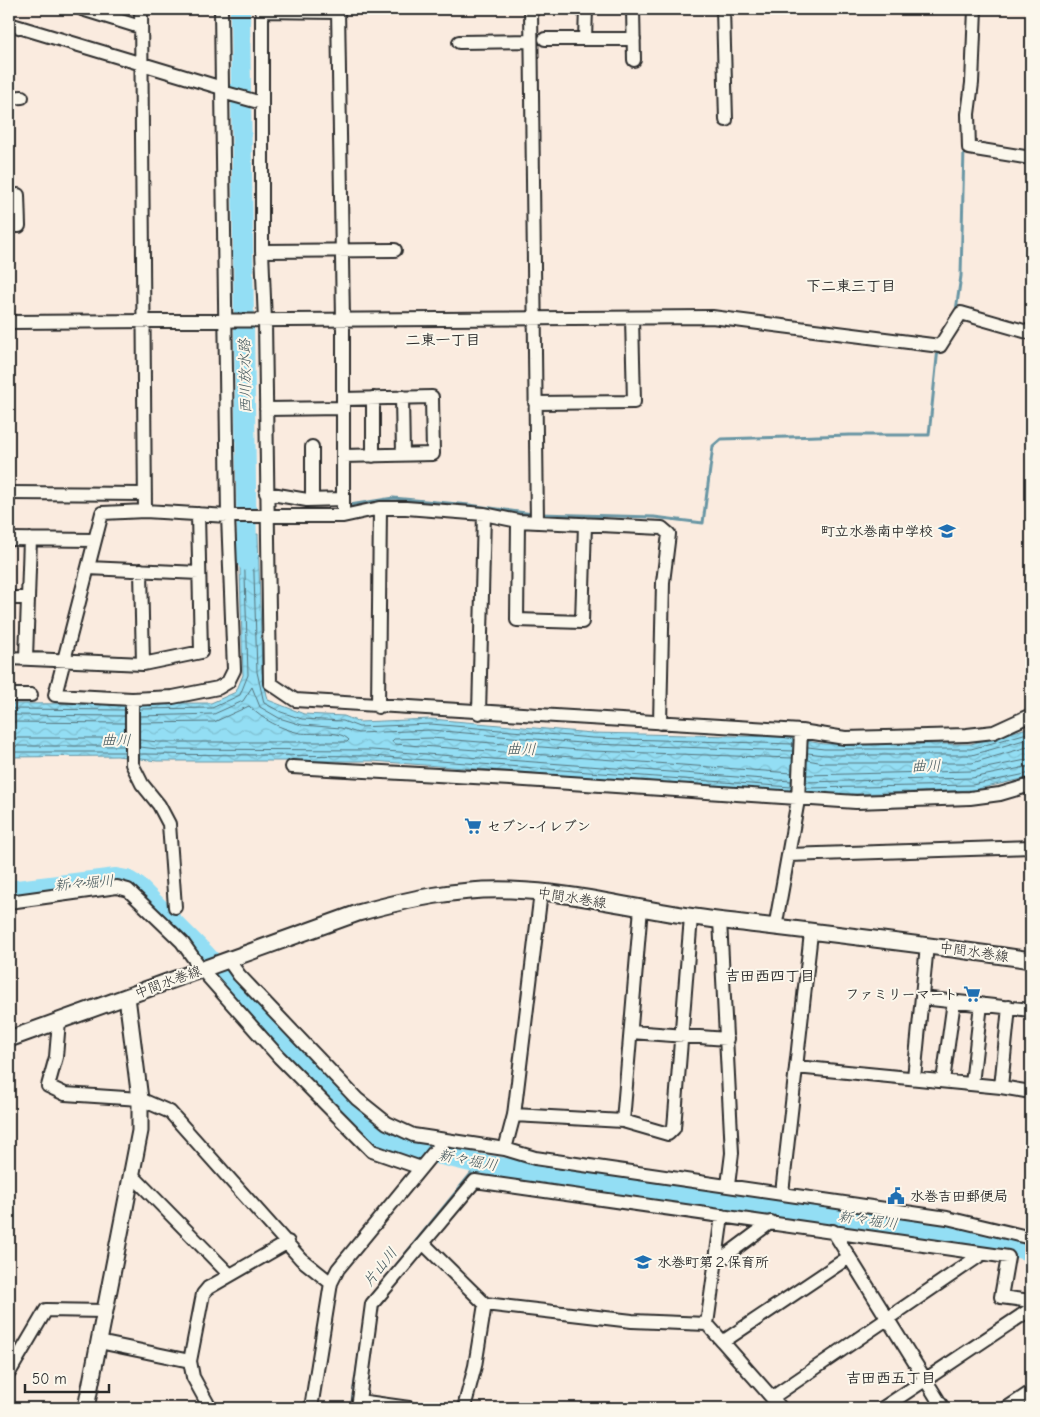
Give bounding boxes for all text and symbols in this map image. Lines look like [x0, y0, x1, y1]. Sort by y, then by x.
district label: 下二東三丁目 [806, 277, 896, 295]
district label: 二東一丁目 [405, 331, 481, 349]
water label: 西川放水路 [235, 337, 255, 414]
school or university icon: 町立水巻南中学校 [937, 521, 957, 541]
place label: 町立水巻南中学校 [821, 523, 933, 540]
water label: 曲川 [101, 731, 131, 749]
water label: 曲川 [506, 740, 536, 758]
water label: 曲川 [911, 756, 941, 776]
supermarket icon: セブン-イレブン [463, 816, 483, 836]
place label: セブン-イレブン [487, 818, 591, 835]
water label: 新々堀川 [53, 871, 115, 895]
street label: 中間水巻線 [536, 884, 608, 912]
street label: 中間水巻線 [938, 939, 1010, 965]
street label: 中間水巻線 [132, 962, 204, 1002]
district label: 吉田西四丁目 [725, 967, 815, 985]
supermarket icon: ファミリーマート [962, 984, 982, 1004]
place label: ファミリーマート [845, 986, 958, 1003]
water label: 新々堀川 [437, 1145, 499, 1175]
public building icon: 水巻吉田郵便局 [886, 1186, 906, 1206]
place label: 水巻吉田郵便局 [910, 1188, 1008, 1205]
water label: 新々堀川 [837, 1207, 899, 1233]
water label: 片山川 [359, 1244, 401, 1290]
school or university icon: 水巻町第２保育所 [633, 1252, 653, 1272]
place label: 水巻町第２保育所 [657, 1254, 769, 1271]
scale bar [25, 1362, 109, 1394]
district label: 吉田西五丁目 [846, 1369, 936, 1387]
text: 50 m [32, 1370, 67, 1388]

